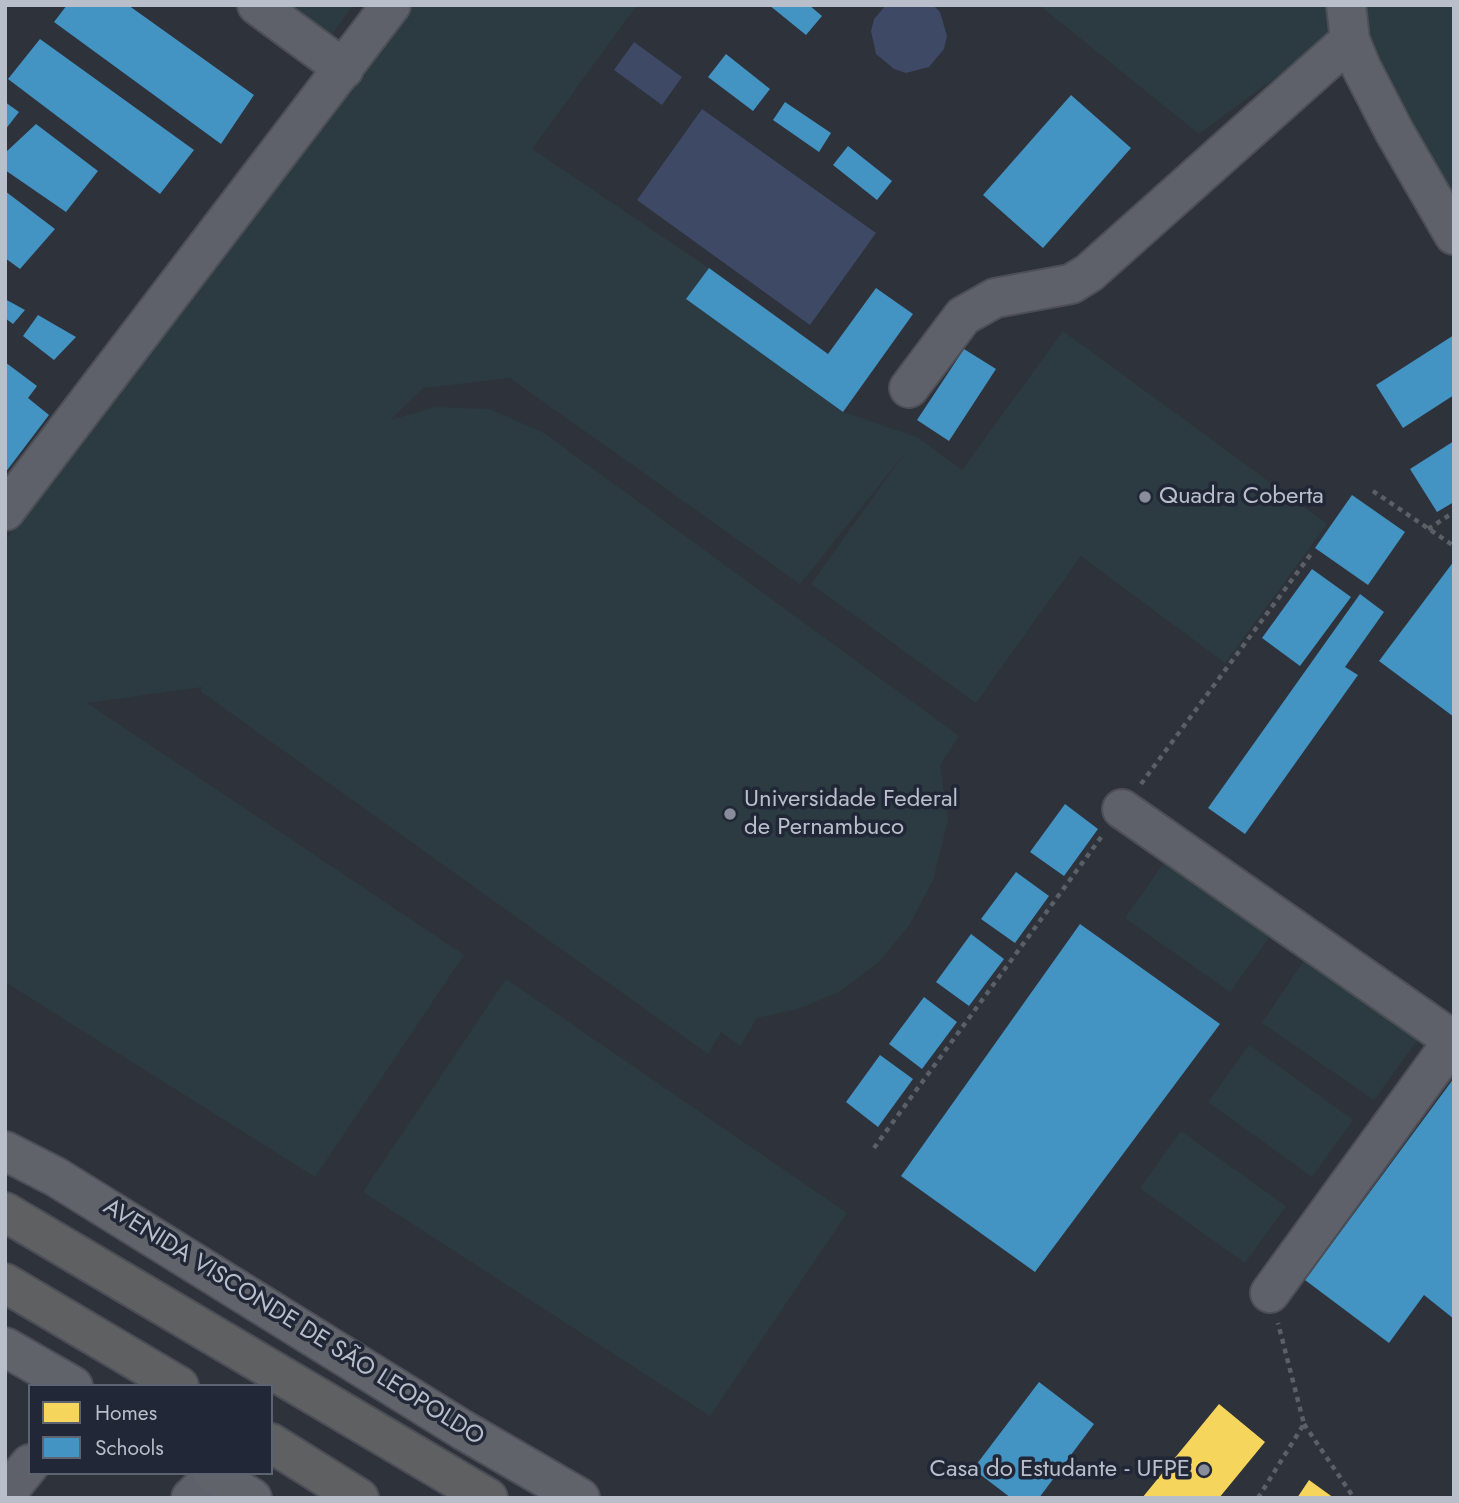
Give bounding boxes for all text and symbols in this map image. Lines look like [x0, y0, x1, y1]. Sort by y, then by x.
place label: Quadra Coberta [1159, 483, 1324, 511]
marker: Quadra Coberta [1137, 489, 1153, 505]
place label: Universidade Federal de Pernambuco [744, 786, 958, 842]
marker: Universidade Federal de Pernambuco [722, 806, 738, 822]
street label: AVENIDA VISCONDE DE SÃO LEOPOLDO [97, 1193, 489, 1453]
legend [28, 1384, 273, 1475]
text: Homes [95, 1398, 157, 1428]
text: Schools [95, 1433, 164, 1463]
place label: Casa do Estudante - UFPE [930, 1456, 1190, 1484]
marker: Casa do Estudante - UFPE [1196, 1462, 1212, 1478]

